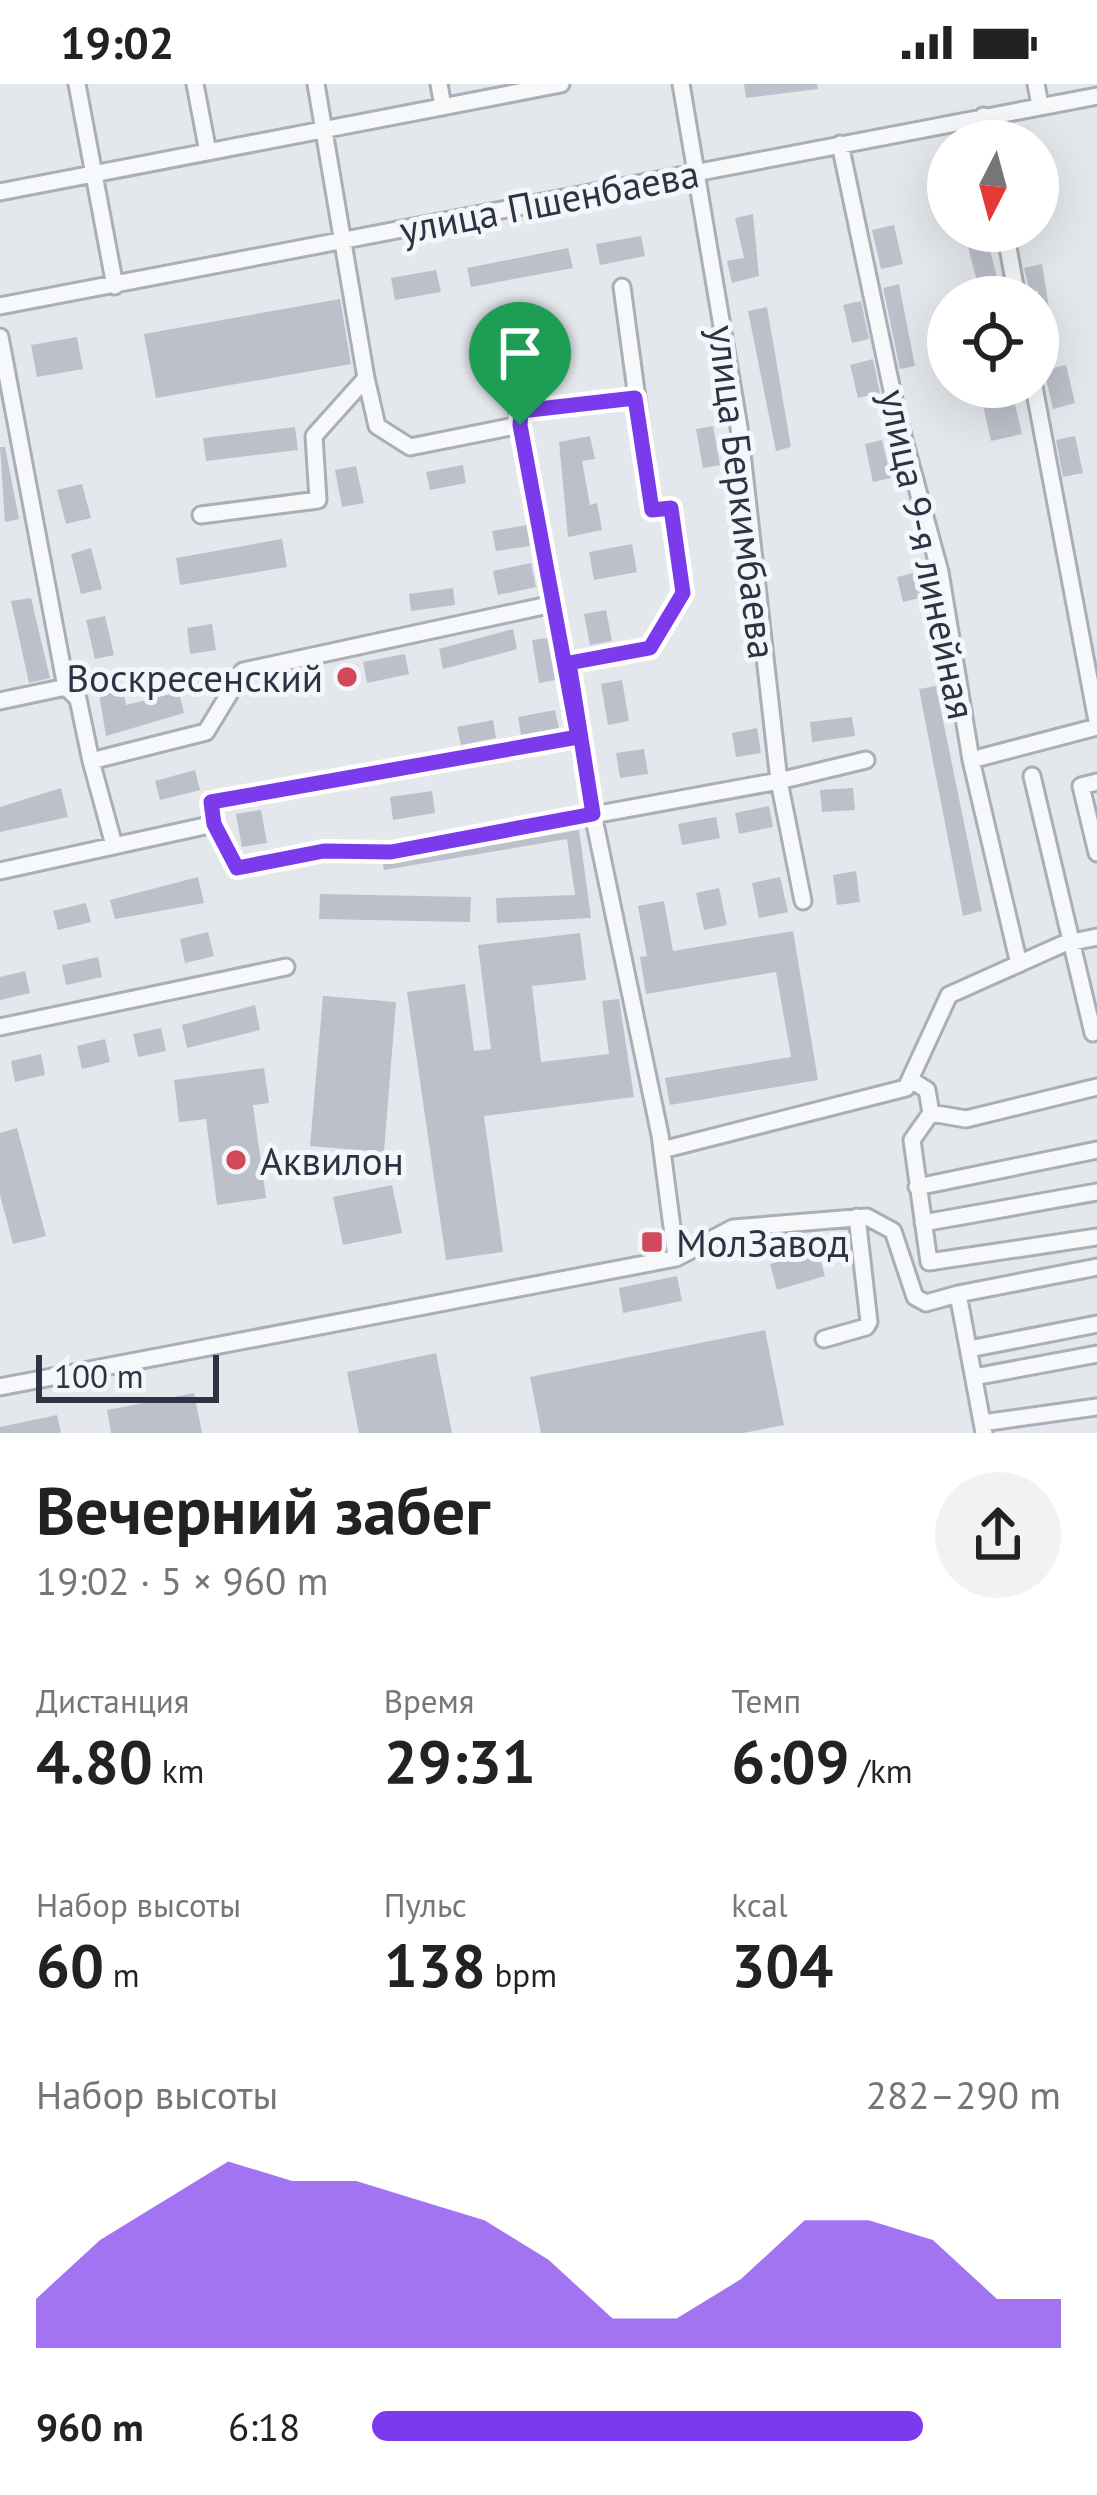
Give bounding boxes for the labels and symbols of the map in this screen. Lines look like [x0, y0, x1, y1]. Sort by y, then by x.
north arrow [927, 120, 1059, 252]
street label: улица Пшенбаева [395, 147, 703, 255]
pin [469, 302, 571, 425]
street label: улица Беркимбаева [697, 322, 789, 662]
street label: улица 9-я линейная [868, 384, 988, 724]
place label: Воскресенский [66, 652, 323, 703]
marker: Воскресенский [334, 664, 360, 690]
place label: Аквилон [260, 1135, 404, 1186]
marker: Аквилон [223, 1147, 249, 1173]
place label: МолЗавод [676, 1217, 849, 1268]
marker: МолЗавод [639, 1229, 665, 1255]
scale bar [36, 1349, 219, 1402]

